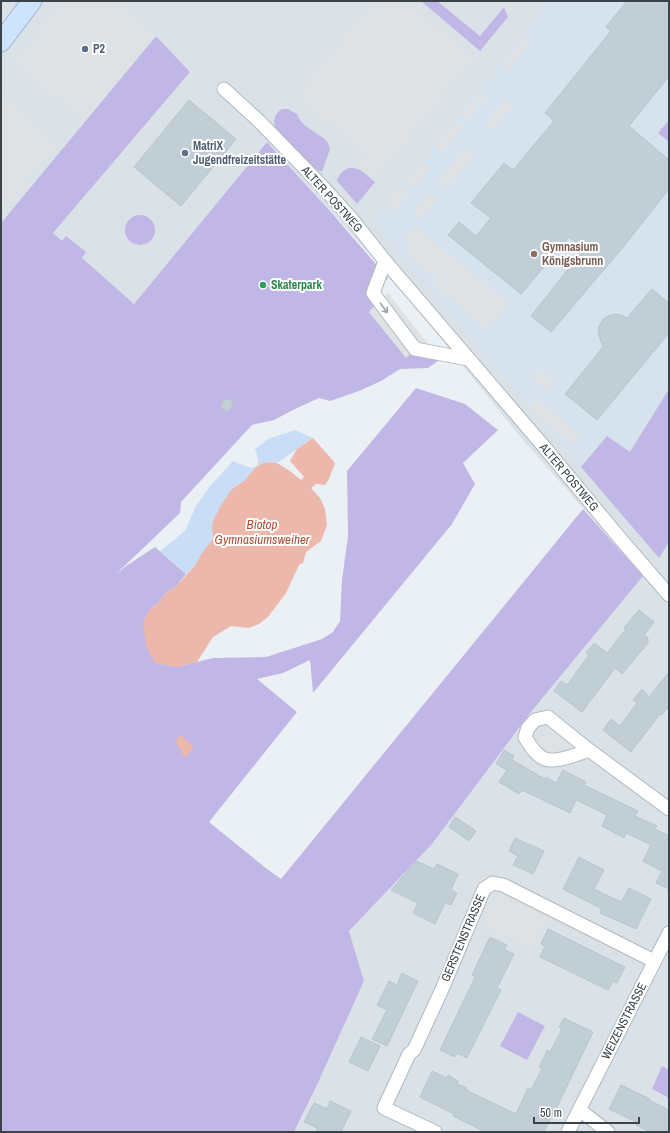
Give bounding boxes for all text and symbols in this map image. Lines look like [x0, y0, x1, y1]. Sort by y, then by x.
place label: P2 [93, 41, 106, 57]
marker: P2 [80, 44, 90, 54]
place label: MatriX Jugendfreizeitstätte [193, 138, 286, 168]
marker: MatriX Jugendfreizeitstätte [180, 148, 190, 158]
street label: ALTER POSTWEG [297, 162, 366, 236]
place label: Gymnasium Königsbrunn [542, 239, 603, 269]
marker: Gymnasium Königsbrunn [529, 249, 539, 259]
place label: Skaterpark [271, 277, 322, 293]
marker: Skaterpark [258, 280, 268, 290]
one-way arrow [379, 302, 388, 313]
street label: ALTER POSTWEG [535, 439, 602, 514]
water label: Biotop Gymnasiumsweiher [215, 516, 310, 548]
street label: GERSTENSTRASSE [437, 892, 489, 984]
street label: WEIZENSTRASSE [598, 980, 650, 1062]
scale bar [534, 1099, 639, 1125]
text: 50 m [540, 1105, 562, 1121]

